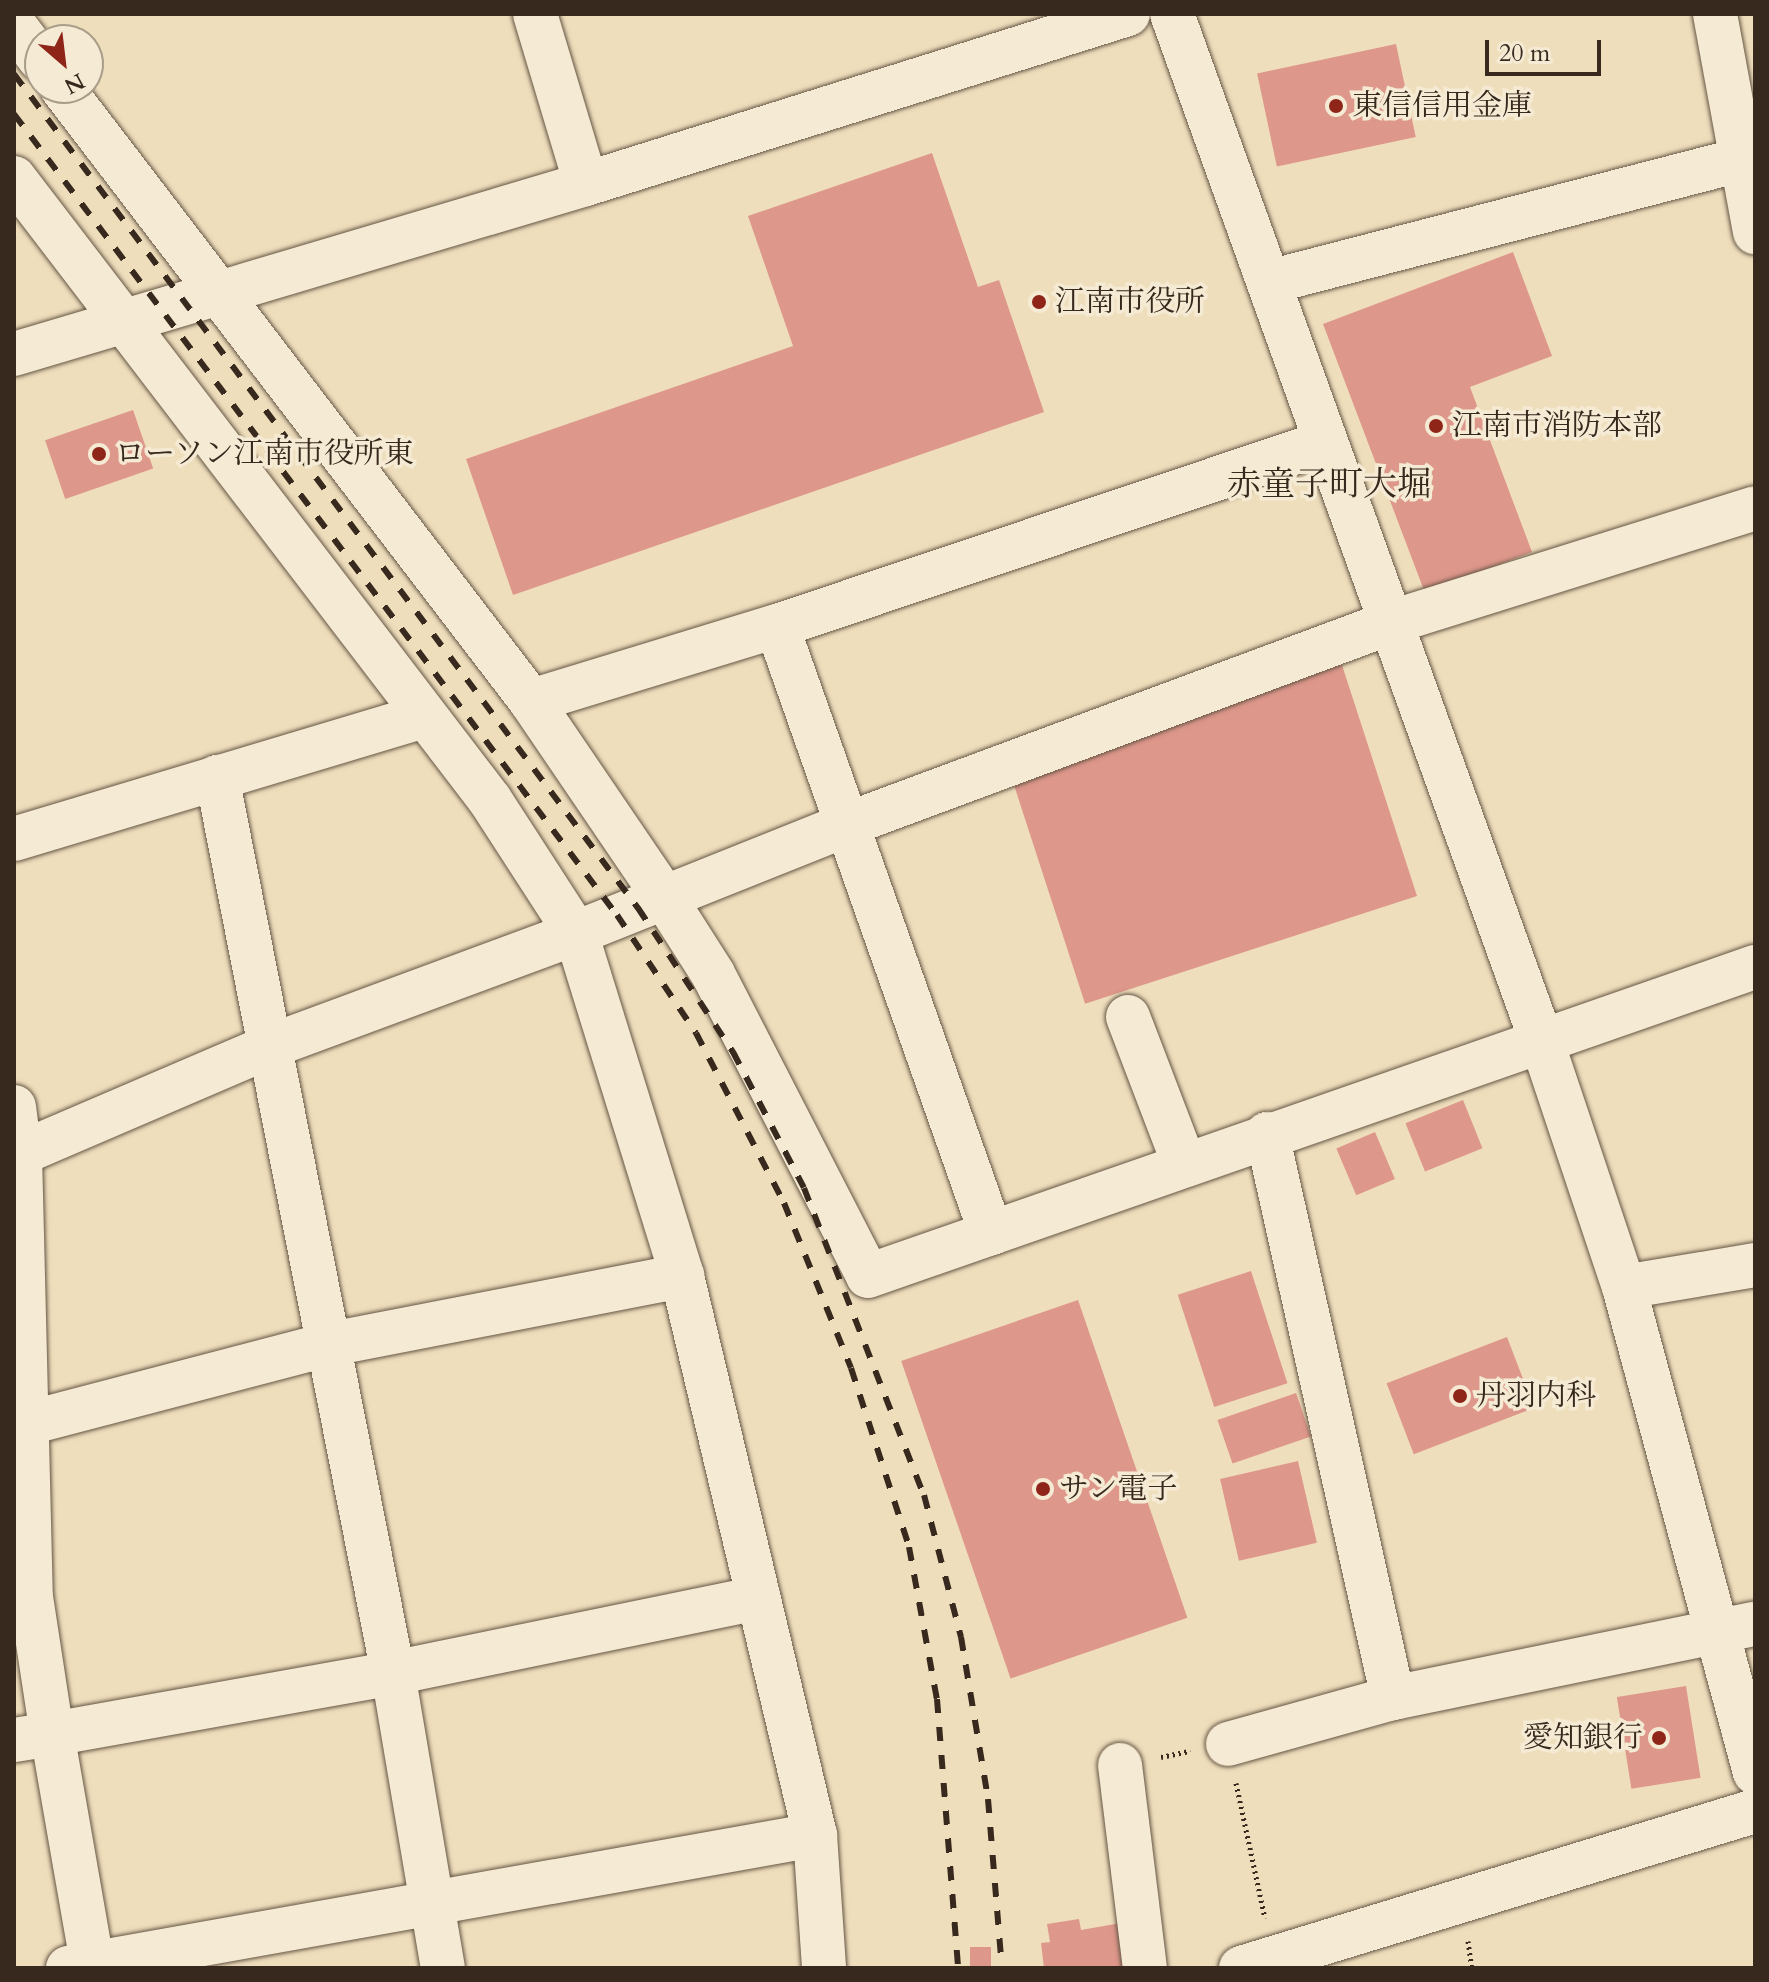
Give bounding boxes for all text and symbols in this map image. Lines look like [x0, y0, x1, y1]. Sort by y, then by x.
north arrow [24, 24, 104, 104]
scale bar [1489, 24, 1605, 74]
text: 20 m [1499, 37, 1550, 70]
text: N [59, 66, 90, 101]
place label: 東信信用金庫 [1352, 88, 1532, 124]
marker: 東信信用金庫 [1327, 97, 1345, 115]
place label: 江南市役所 [1055, 284, 1205, 320]
marker: 江南市役所 [1030, 293, 1048, 311]
place label: 江南市消防本部 [1452, 408, 1662, 444]
marker: 江南市消防本部 [1427, 417, 1445, 435]
place label: ローソン江南市役所東 [115, 436, 415, 472]
marker: ローソン江南市役所東 [90, 445, 108, 463]
district label: 赤童子町大堀 [1227, 465, 1431, 505]
place label: 丹羽内科 [1476, 1378, 1596, 1414]
marker: 丹羽内科 [1451, 1387, 1469, 1405]
place label: サン電子 [1059, 1471, 1179, 1507]
marker: サン電子 [1034, 1480, 1052, 1498]
place label: 愛知銀行 [1523, 1720, 1643, 1756]
marker: 愛知銀行 [1650, 1729, 1668, 1747]

